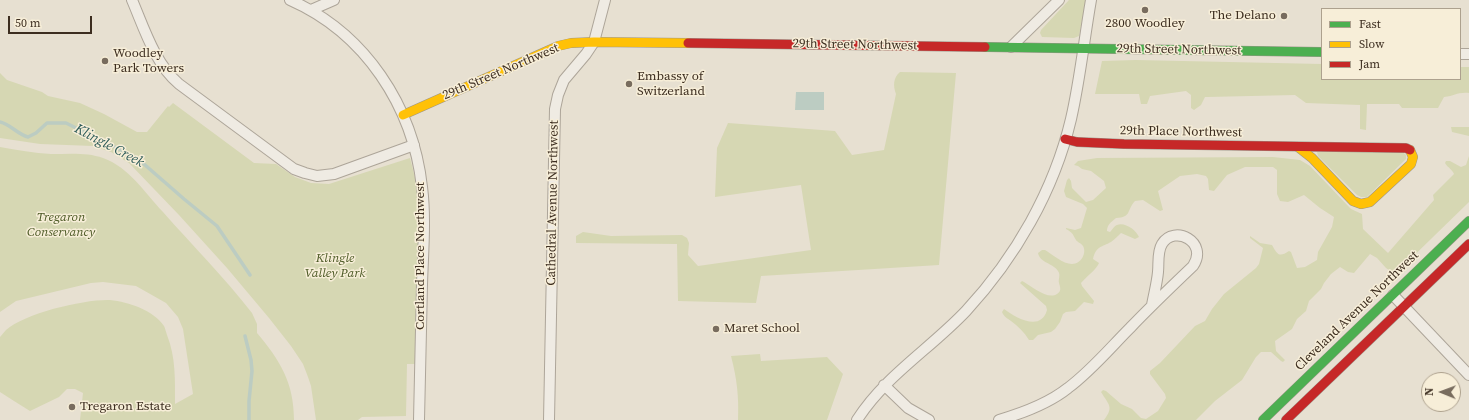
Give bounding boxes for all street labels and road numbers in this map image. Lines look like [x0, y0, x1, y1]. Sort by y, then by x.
street label: 29th Street Northwest [792, 36, 918, 54]
street label: 29th Street Northwest [441, 40, 561, 104]
street label: 29th Street Northwest [1116, 41, 1242, 59]
street label: Cathedral Avenue Northwest [544, 120, 562, 286]
street label: 29th Place Northwest [1120, 123, 1242, 141]
street label: Cortland Place Northwest [413, 182, 429, 330]
street label: Cleveland Avenue Northwest [1292, 248, 1422, 374]

